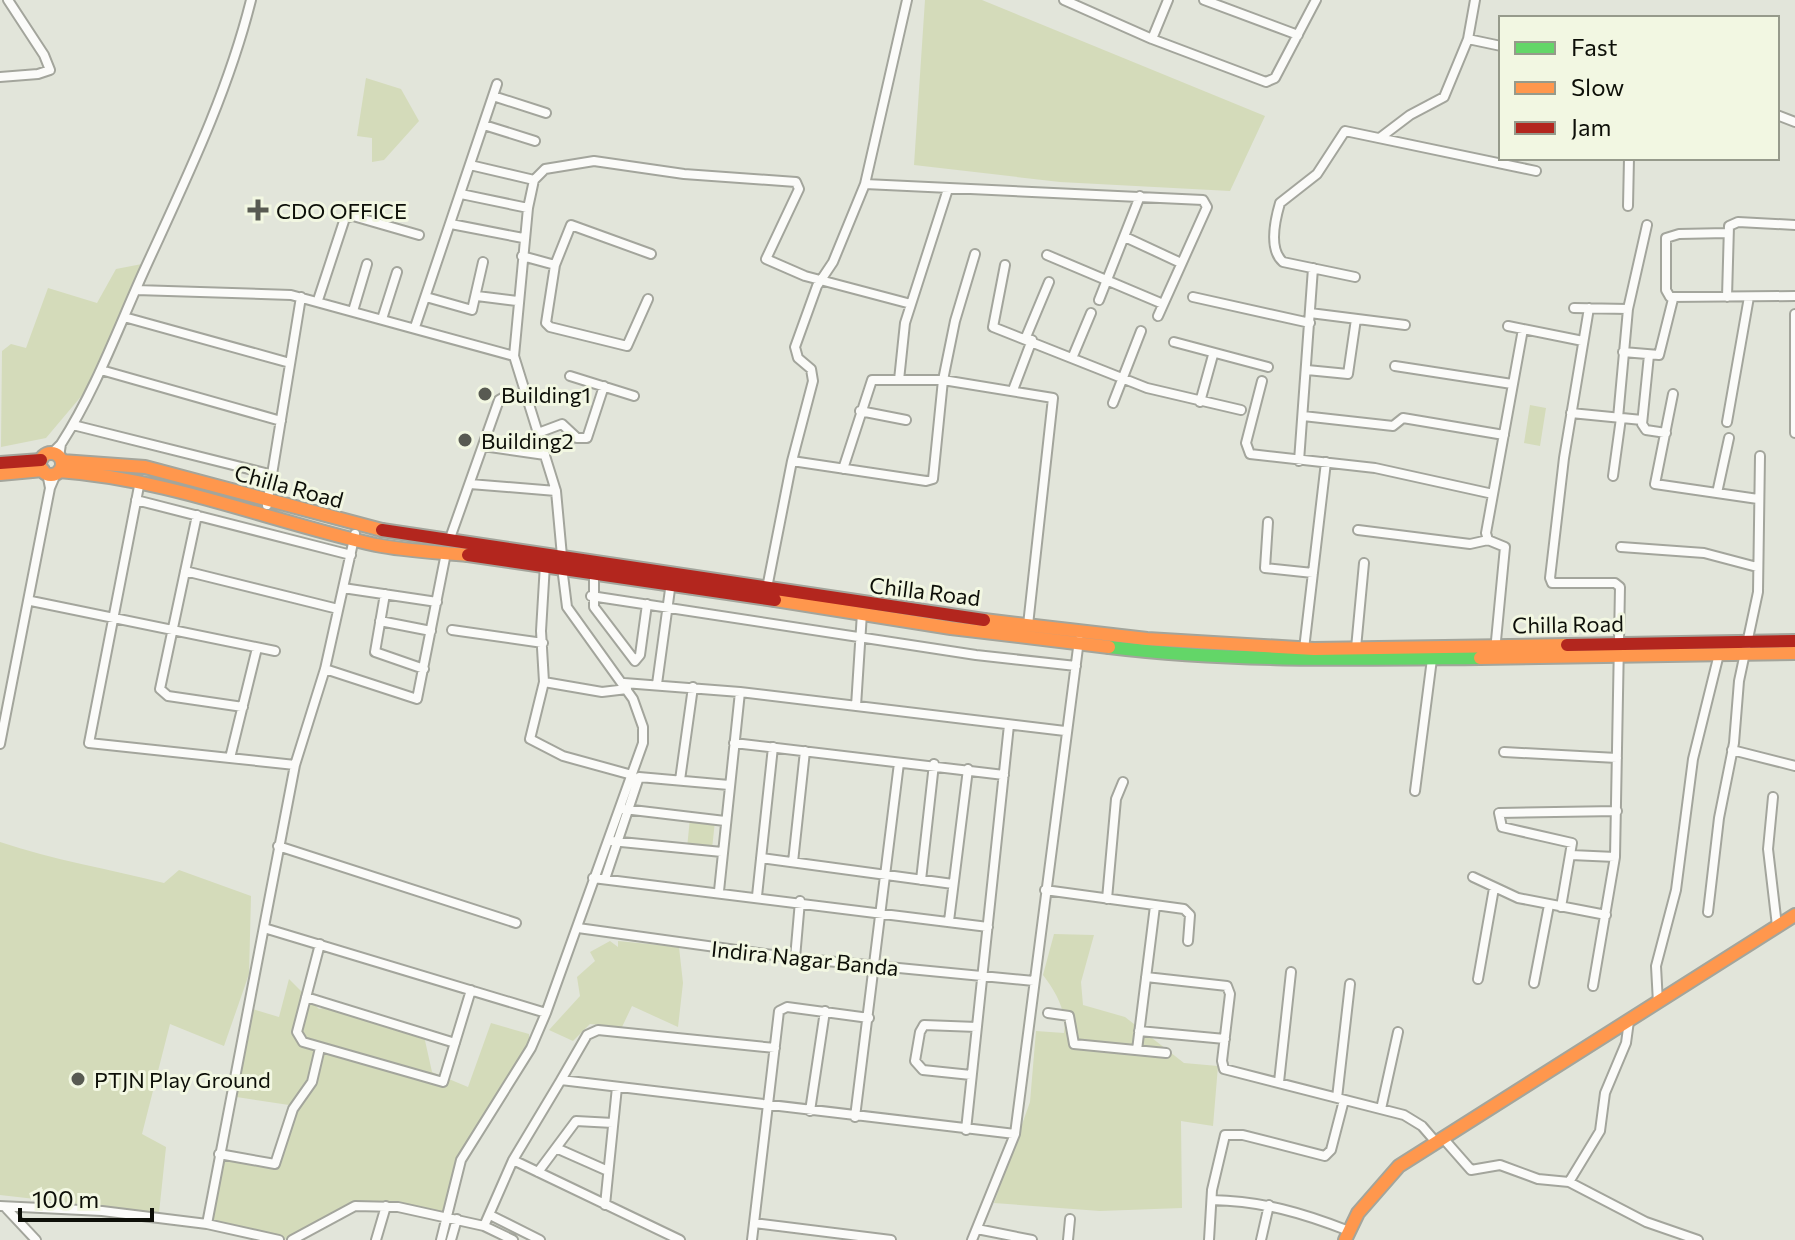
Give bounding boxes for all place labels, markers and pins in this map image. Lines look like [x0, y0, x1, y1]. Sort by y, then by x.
place label: CDO OFFICE [276, 197, 407, 224]
marker: CDO OFFICE [247, 199, 269, 221]
place label: Building1 [501, 381, 591, 408]
marker: Building1 [476, 385, 494, 403]
place label: Building2 [481, 427, 574, 454]
marker: Building2 [456, 431, 474, 449]
place label: PTJN Play Ground [94, 1066, 271, 1093]
marker: PTJN Play Ground [69, 1070, 87, 1088]

